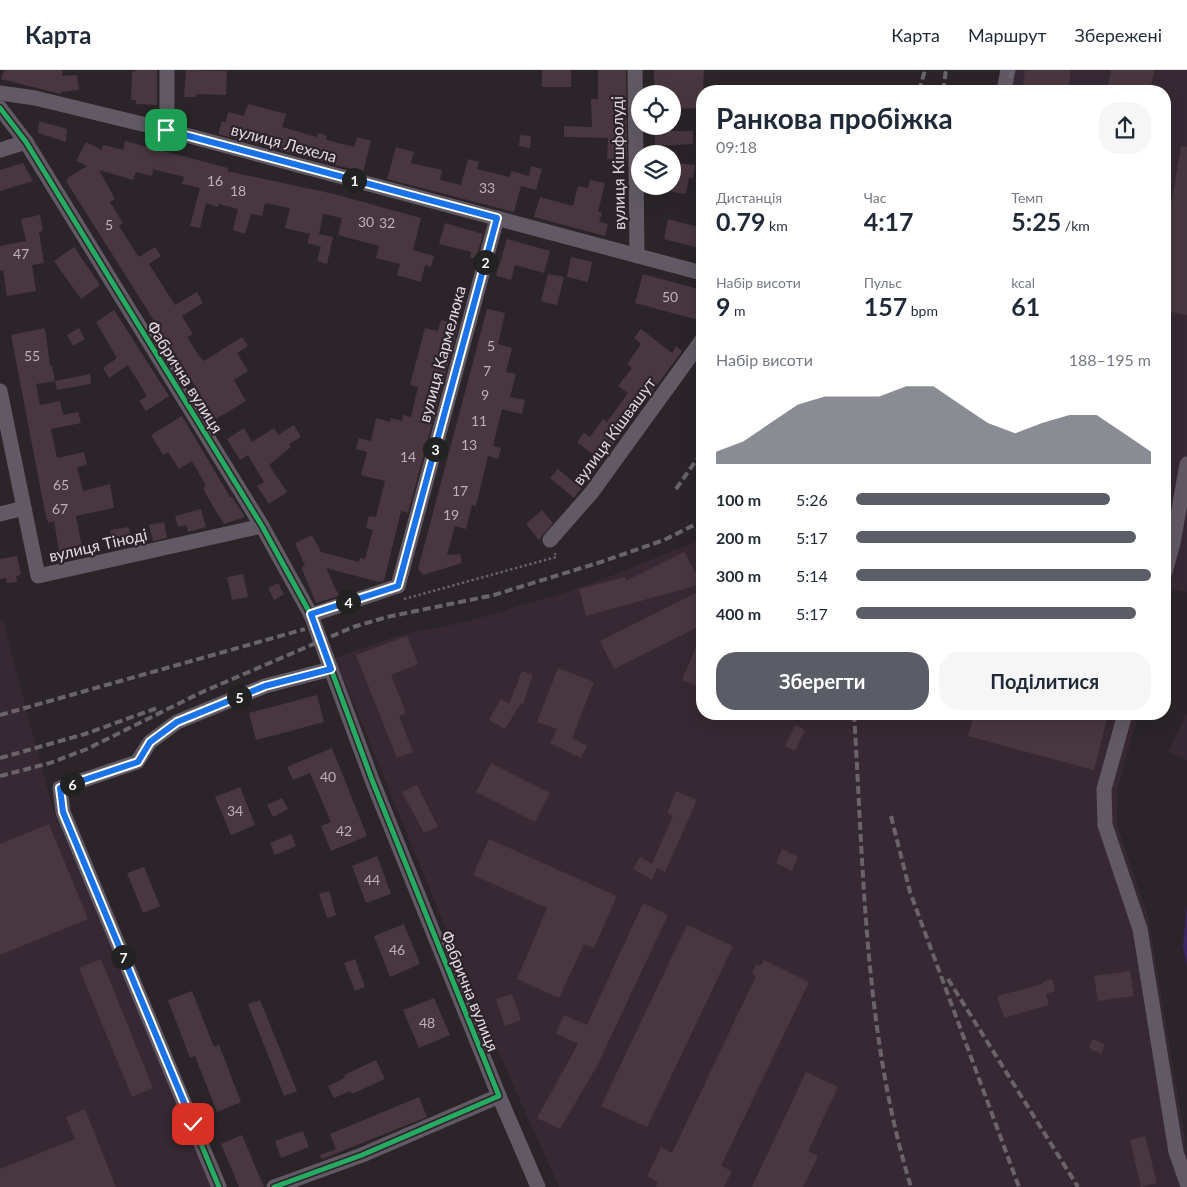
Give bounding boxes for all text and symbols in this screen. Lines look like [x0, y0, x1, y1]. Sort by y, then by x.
text: Карта [25, 20, 92, 49]
text: Карта [891, 24, 940, 46]
text: Маршрут [968, 24, 1047, 46]
text: Збережені [1075, 24, 1162, 46]
map controls [631, 85, 681, 195]
button: locate [631, 85, 681, 135]
street label: вулиця Кішфолуді [607, 96, 628, 230]
text: Ранкова пробіжка [716, 101, 953, 135]
button: share [1099, 102, 1151, 154]
pin [145, 109, 187, 151]
icon: arrive [152, 116, 180, 144]
street label: вулиця Лехела [229, 119, 339, 166]
text: 09:18 [716, 137, 757, 156]
button: layers [631, 145, 681, 195]
pin: 1 [342, 168, 366, 192]
house number: 16 [207, 172, 223, 189]
text: 1 [350, 172, 359, 189]
house number: 33 [479, 179, 495, 196]
house number: 18 [230, 182, 246, 199]
text: Дистанція [716, 189, 782, 206]
text: Час [864, 189, 886, 206]
text: Темп [1011, 189, 1043, 206]
text: 0.79 [716, 206, 765, 236]
text: 4:17 [864, 206, 914, 236]
text: 5:25 [1011, 206, 1061, 236]
house number: 30 [358, 213, 374, 230]
house number: 32 [379, 214, 395, 231]
house number: 5 [105, 216, 113, 233]
text: km [765, 217, 788, 234]
text: /km [1061, 217, 1090, 234]
house number: 47 [13, 245, 29, 262]
pin: 2 [472, 250, 498, 274]
text: 2 [481, 254, 490, 271]
text: Набір висоти [716, 274, 801, 291]
text: Пульс [864, 274, 902, 291]
text: kcal [1011, 274, 1035, 291]
street label: вулиця Кармелюка [414, 283, 469, 424]
house number: 50 [662, 288, 678, 305]
text: 9 [716, 291, 731, 321]
text: 157 [864, 291, 907, 321]
text: 61 [1011, 291, 1040, 321]
text: m [731, 302, 746, 319]
text: bpm [907, 302, 938, 319]
street label: Фабрична вулиця [143, 317, 228, 436]
house number: 5 [487, 337, 495, 354]
house number: 55 [24, 347, 40, 364]
text: Набір висоти [716, 350, 813, 369]
text: 188–195 m [1069, 350, 1151, 369]
house number: 7 [483, 362, 491, 379]
street label: вулиця Кішвашут [568, 373, 659, 488]
house number: 9 [481, 386, 489, 403]
house number: 11 [471, 412, 487, 429]
pin: 3 [422, 436, 448, 462]
house number: 13 [461, 436, 477, 453]
text: 3 [431, 441, 440, 458]
house number: 14 [400, 448, 416, 465]
house number: 65 [53, 476, 69, 493]
house number: 17 [452, 482, 468, 499]
text: 100 m [716, 490, 761, 509]
text: 5:26 [796, 490, 828, 509]
house number: 67 [52, 500, 68, 517]
house number: 19 [443, 506, 459, 523]
street label: вулиця Тіноді [47, 524, 149, 565]
text: 200 m [716, 528, 761, 547]
text: 5:17 [796, 528, 828, 547]
text: 300 m [716, 566, 761, 585]
text: 5:14 [796, 566, 828, 585]
pin: 4 [336, 590, 360, 614]
text: 4 [344, 594, 353, 611]
text: 400 m [716, 604, 761, 623]
text: 5:17 [796, 604, 828, 623]
button: Зберегти [716, 652, 929, 710]
button: Поділитися [939, 652, 1151, 710]
pin: 5 [226, 684, 252, 710]
text: 5 [235, 689, 244, 706]
house number: 40 [320, 768, 336, 785]
pin: 6 [60, 772, 84, 796]
text: 6 [68, 776, 77, 793]
house number: 34 [227, 802, 243, 819]
house number: 42 [336, 822, 352, 839]
house number: 44 [364, 871, 380, 888]
street label: Фабрична вулиця [438, 928, 503, 1054]
house number: 46 [389, 941, 405, 958]
pin: 7 [110, 944, 136, 970]
text: 7 [119, 949, 128, 966]
house number: 48 [419, 1014, 435, 1031]
pin [172, 1103, 214, 1145]
icon: check [179, 1110, 207, 1138]

